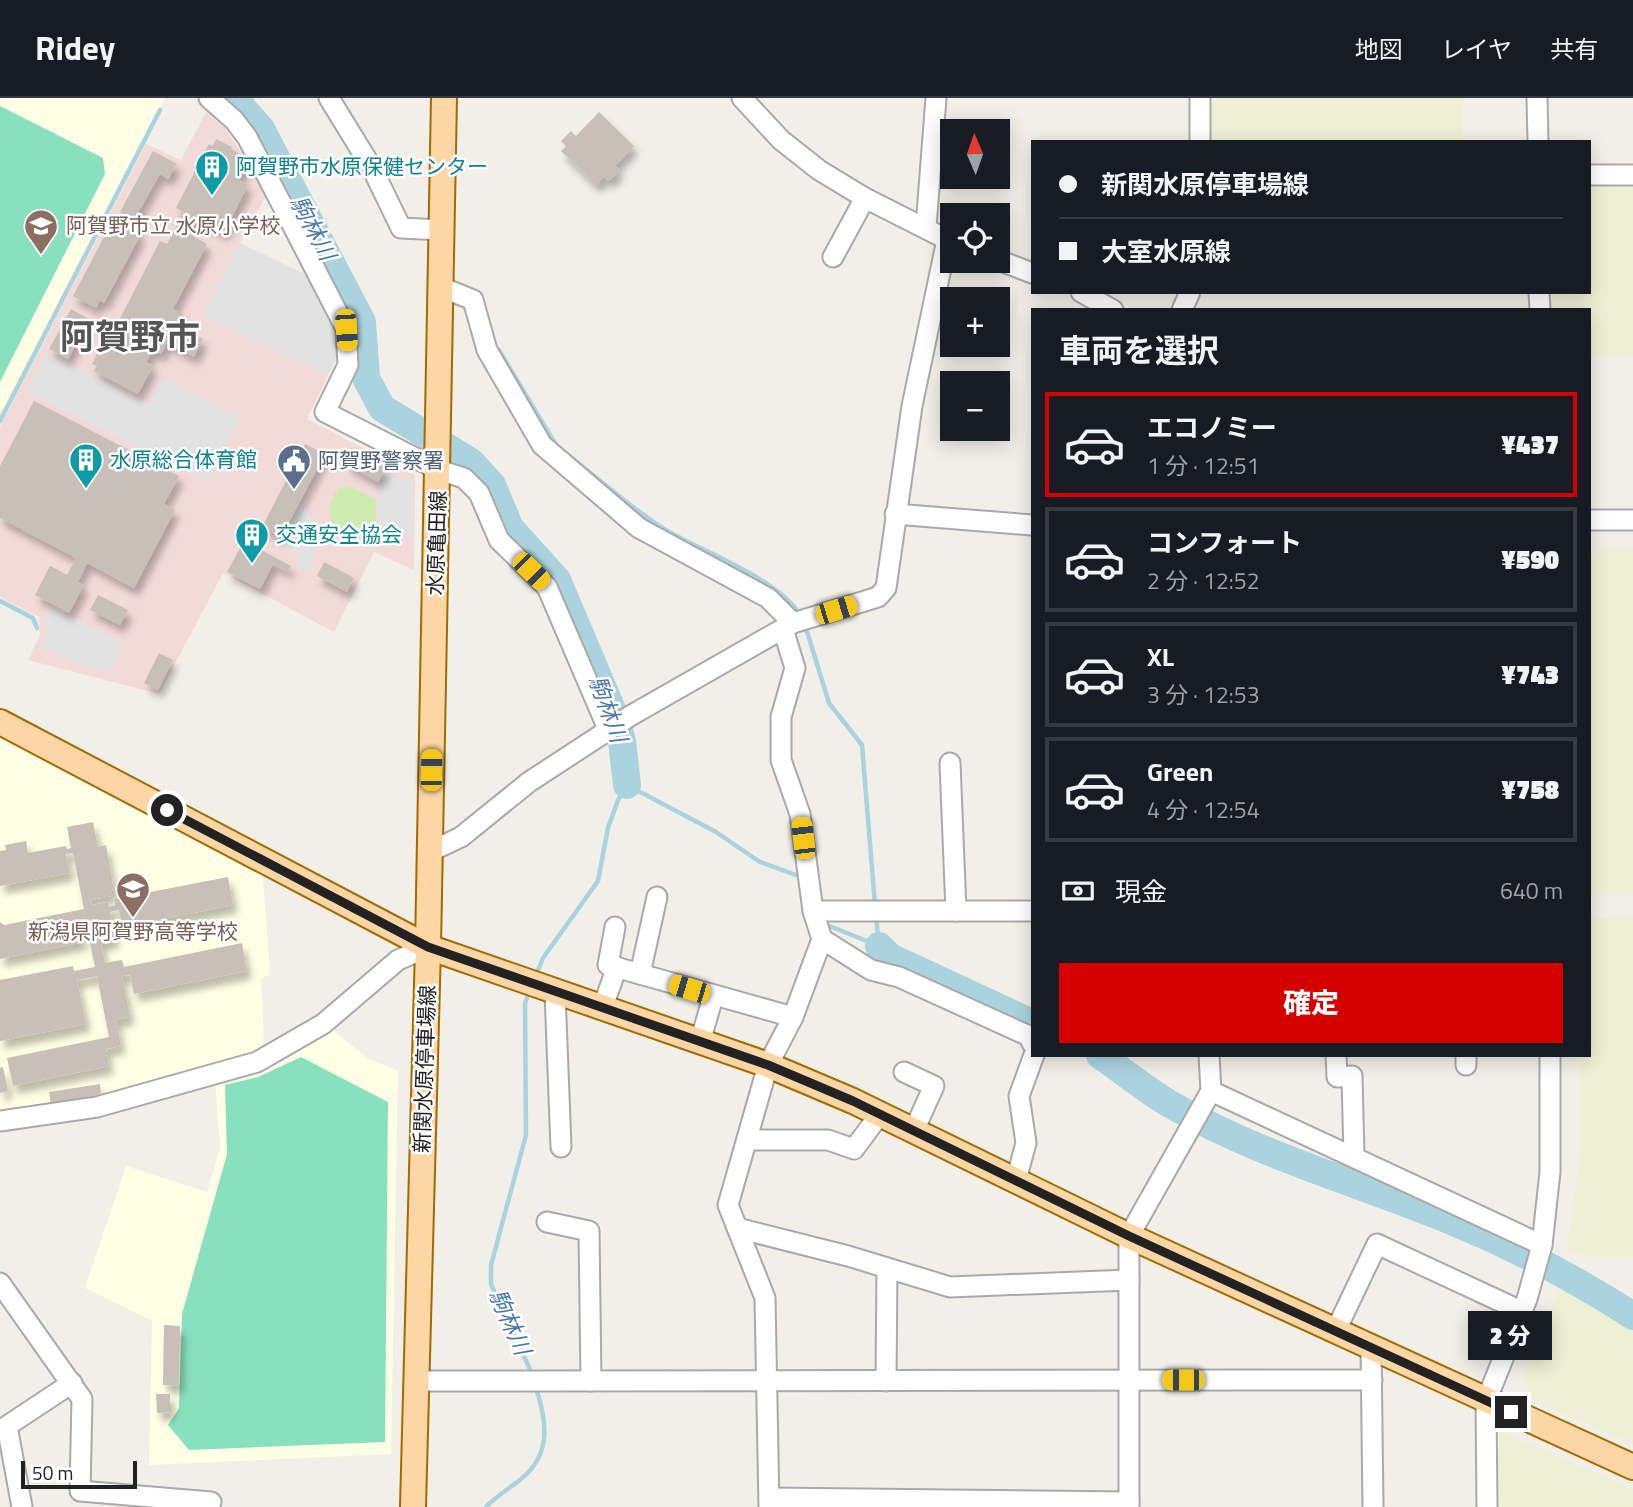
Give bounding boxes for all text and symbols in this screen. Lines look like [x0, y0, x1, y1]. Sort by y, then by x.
text: Ridey [35, 23, 115, 73]
text: 地図 [1355, 31, 1403, 67]
text: レイヤ [1441, 31, 1512, 67]
text: 共有 [1550, 31, 1598, 67]
north arrow [940, 119, 1010, 189]
map controls [940, 119, 1010, 441]
building icon: 阿賀野市水原保健センター [193, 148, 231, 197]
place label: 阿賀野市水原保健センター [236, 150, 488, 182]
text: 新関水原停車場線 [1101, 165, 1309, 204]
water label: 駒林川 [282, 189, 346, 269]
button: locate [940, 203, 1010, 273]
school or university icon: 阿賀野市立 水原小学校 [22, 207, 60, 256]
place label: 阿賀野市立 水原小学校 [66, 209, 281, 241]
text: 大室水原線 [1101, 232, 1231, 271]
button: + [940, 287, 1010, 357]
car [335, 308, 358, 352]
district label: 阿賀野市 [60, 309, 200, 363]
text: 車両を選択 [1059, 326, 1219, 374]
button: − [940, 371, 1010, 441]
text: エコノミー [1147, 408, 1277, 447]
icon: car [1063, 413, 1126, 476]
text: ¥437 [1501, 425, 1559, 464]
building icon: 水原総合体育館 [67, 441, 105, 490]
public building icon: 阿賀野警察署 [275, 442, 313, 491]
place label: 水原総合体育館 [110, 443, 257, 475]
place label: 阿賀野警察署 [318, 444, 444, 476]
text: 1 分 · 12:51 [1147, 448, 1260, 483]
street label: 水原亀田線 [418, 490, 454, 596]
building icon: 交通安全協会 [233, 516, 271, 565]
place label: 交通安全協会 [276, 518, 402, 550]
text: コンフォート [1147, 523, 1302, 562]
icon: car [1063, 528, 1126, 591]
text: ¥590 [1501, 540, 1559, 579]
car [509, 549, 554, 593]
text: 2 分 · 12:52 [1147, 563, 1260, 598]
car [813, 594, 860, 626]
text: XL [1147, 637, 1174, 676]
icon: car [1063, 643, 1126, 706]
text: ¥743 [1501, 655, 1559, 694]
water label: 駒林川 [580, 670, 638, 750]
text: 3 分 · 12:53 [1147, 677, 1260, 712]
car [421, 749, 442, 791]
text: Green [1147, 752, 1213, 791]
icon: car [1063, 758, 1126, 821]
text: ¥758 [1501, 770, 1559, 809]
text: 4 分 · 12:54 [1147, 792, 1260, 827]
route start [151, 794, 183, 826]
car [791, 816, 816, 860]
school or university icon: 新潟県阿賀野高等学校 [114, 870, 152, 919]
icon: cash [1059, 872, 1097, 910]
text: 現金 [1115, 872, 1167, 911]
text: 640 m [1500, 873, 1563, 908]
place label: 新潟県阿賀野高等学校 [28, 915, 238, 947]
button: 確定 [1059, 963, 1563, 1043]
car [666, 973, 713, 1005]
street label: 新関水原停車場線 [405, 984, 443, 1153]
water label: 駒林川 [480, 1283, 542, 1363]
callout: 2 分 [1469, 1310, 1553, 1360]
text: 2 分 [1490, 1318, 1530, 1353]
car [1163, 1370, 1205, 1391]
route end [1495, 1396, 1527, 1428]
scale bar [21, 1458, 136, 1490]
text: 50 m [32, 1458, 73, 1487]

